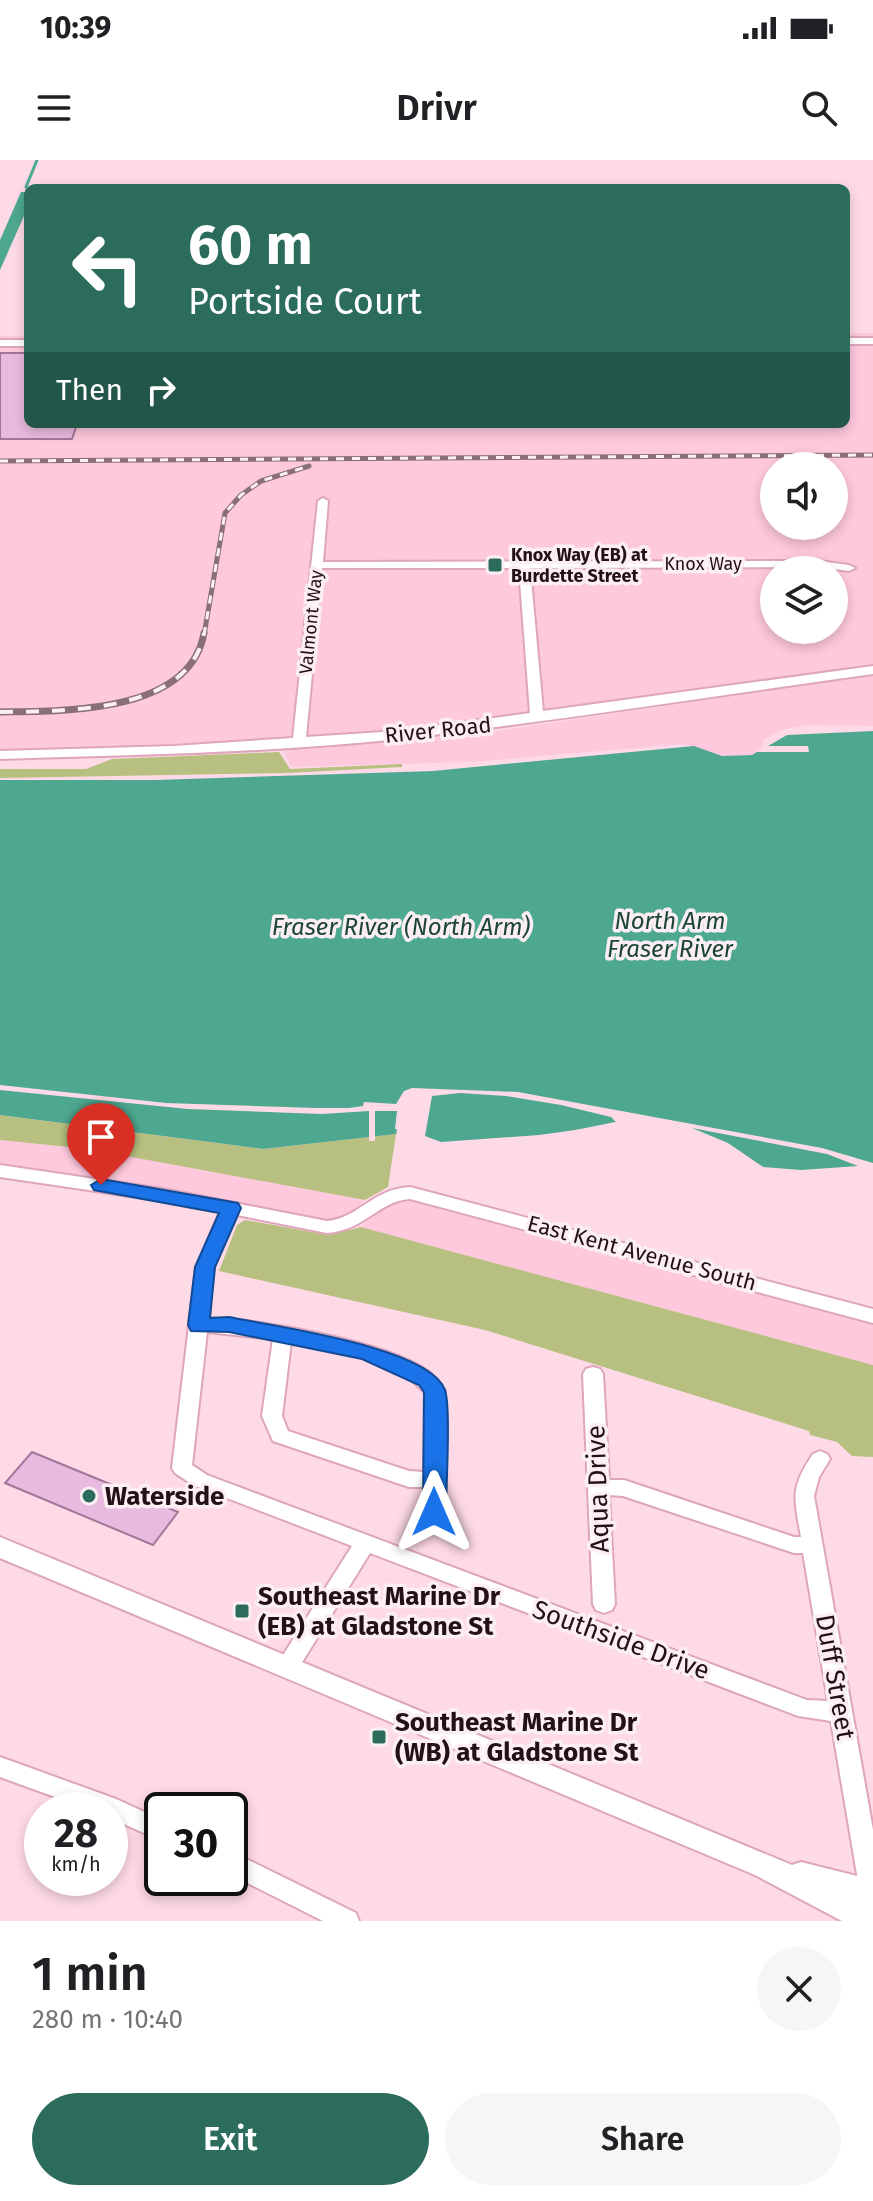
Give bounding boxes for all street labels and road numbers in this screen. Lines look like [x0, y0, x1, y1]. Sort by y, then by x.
street label: Knox Way [664, 553, 742, 575]
street label: Valmont Way [295, 569, 327, 675]
street label: River Road [383, 711, 493, 749]
street label: East Kent Avenue South [525, 1209, 759, 1297]
street label: Aqua Drive [580, 1425, 616, 1553]
street label: Southside Drive [528, 1594, 714, 1686]
street label: Duff Street [809, 1612, 861, 1743]

